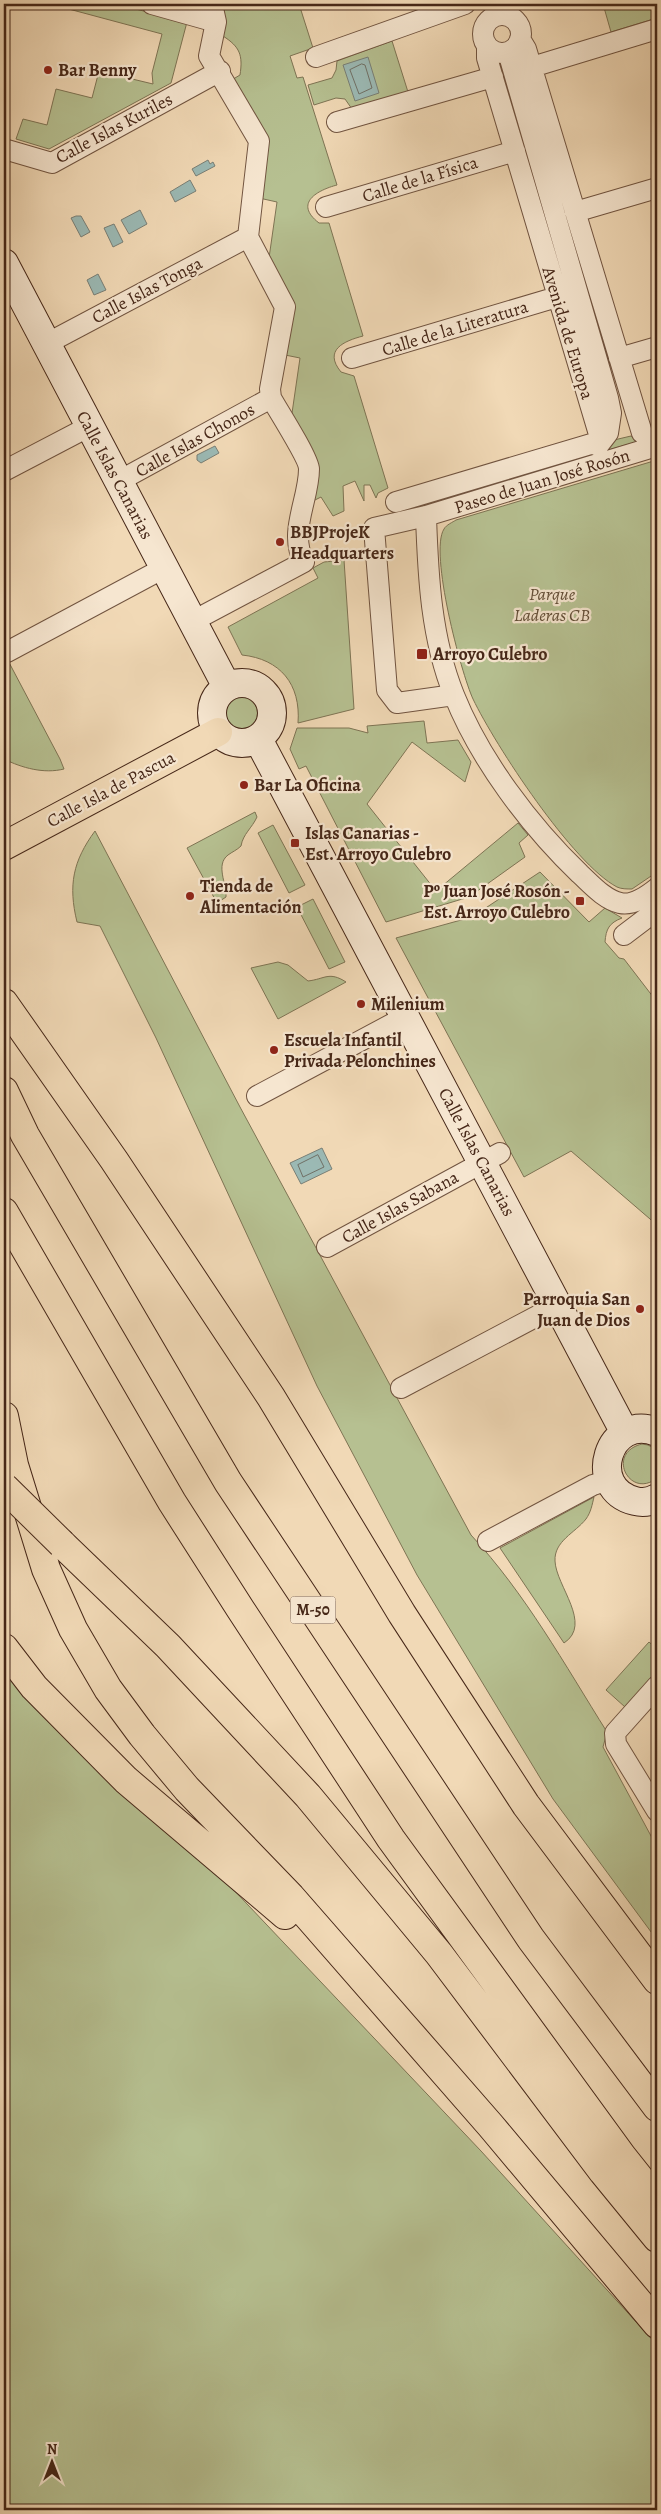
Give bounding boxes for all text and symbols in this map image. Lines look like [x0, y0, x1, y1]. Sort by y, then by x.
place label: Bar Benny [58, 58, 137, 82]
marker: Bar Benny [42, 64, 54, 76]
street label: Calle Islas Kuriles [51, 87, 177, 169]
street label: Calle de la Física [359, 150, 481, 208]
street label: Calle Islas Tonga [88, 251, 207, 329]
street label: Avenida de Europa [536, 263, 600, 403]
street label: Calle de la Literatura [379, 294, 532, 362]
street label: Calle Islas Chonos [131, 397, 259, 483]
street label: Calle Islas Canarias [71, 406, 159, 544]
street label: Paseo de Juan José Rosón [451, 443, 633, 519]
place label: BBJProjeK Headquarters [290, 520, 394, 565]
marker: BBJProjeK Headquarters [274, 536, 286, 548]
park label: Parque Laderas CB [514, 582, 590, 627]
place label: Arroyo Culebro [432, 642, 548, 666]
marker: Arroyo Culebro [415, 647, 429, 661]
street label: Calle Isla de Pascua [43, 745, 180, 833]
place label: Bar La Oficina [254, 773, 361, 797]
marker: Bar La Oficina [238, 779, 250, 791]
place label: Islas Canarias - Est. Arroyo Culebro [305, 821, 451, 866]
marker: Islas Canarias - Est. Arroyo Culebro [289, 837, 301, 849]
place label: Tienda de Alimentación [199, 874, 302, 919]
place label: Pº Juan José Rosón - Est. Arroyo Culebro [423, 879, 570, 924]
marker: Tienda de Alimentación [184, 890, 196, 902]
marker: Pº Juan José Rosón - Est. Arroyo Culebro [574, 895, 586, 907]
place label: Milenium [371, 992, 445, 1016]
marker: Milenium [355, 998, 367, 1010]
place label: Escuela Infantil Privada Pelonchines [284, 1028, 436, 1073]
marker: Escuela Infantil Privada Pelonchines [268, 1044, 280, 1056]
street label: Calle Islas Canarias [433, 1083, 521, 1221]
street label: Calle Islas Sabana [337, 1165, 463, 1249]
place label: Parroquia San Juan de Dios [523, 1287, 630, 1332]
marker: Parroquia San Juan de Dios [634, 1303, 646, 1315]
road number: M-50 [290, 1596, 336, 1624]
north arrow [28, 2436, 78, 2486]
text: N [47, 2440, 57, 2459]

